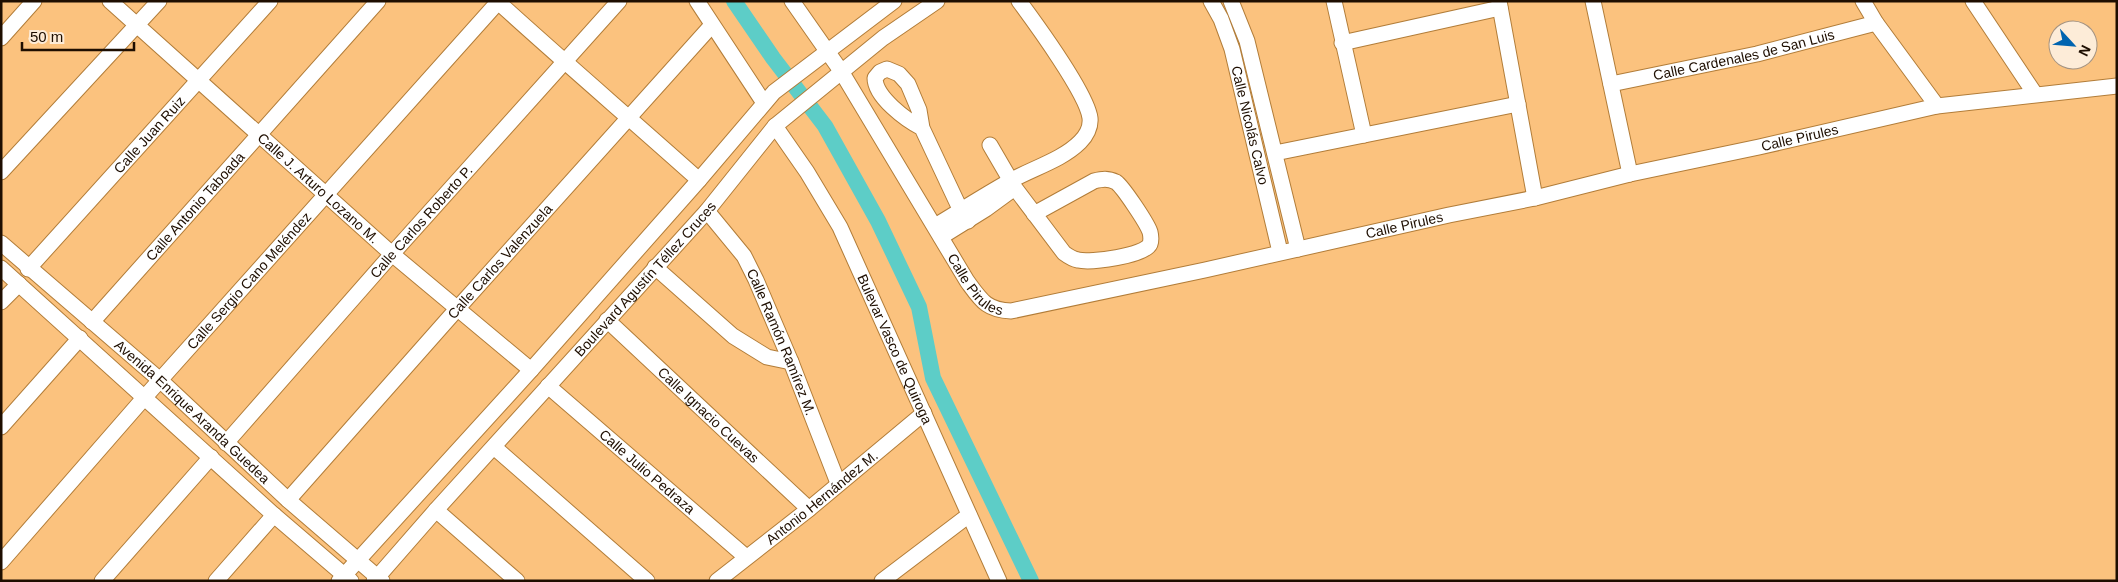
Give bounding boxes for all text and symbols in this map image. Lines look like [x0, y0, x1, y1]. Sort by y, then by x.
scale bar [22, 20, 135, 52]
north arrow [2048, 20, 2098, 70]
street label: Calle Cardenales de San Luis [1652, 26, 1836, 83]
text: 50 m [30, 28, 63, 45]
text: N [2075, 43, 2094, 59]
street label: Calle Nicolás Calvo [1228, 64, 1272, 187]
street label: Calle Juan Ruiz [110, 93, 188, 176]
street label: Calle Pirules [1759, 121, 1840, 154]
street label: Calle J. Arturo Lozano M. [255, 129, 382, 246]
street label: Calle Antonio Taboada [143, 149, 248, 264]
street label: Calle Carlos Roberto P. [367, 162, 476, 281]
street label: Boulevard Agustín Téllez Cruces [571, 198, 719, 360]
street label: Calle Carlos Valenzuela [444, 201, 555, 322]
street label: Calle Sergio Cano Meléndez [183, 209, 314, 353]
street label: Calle Pirules [1364, 209, 1444, 242]
street label: Calle Pirules [944, 251, 1005, 318]
street label: Calle Ramón Ramírez M. [744, 266, 819, 417]
street label: Bulevar Vasco de Quiroga [854, 272, 936, 427]
street label: Avenida Enrique Aranda Guedea [111, 337, 273, 487]
street label: Calle Ignacio Cuevas [655, 364, 762, 466]
street label: Calle Julio Pedraza [596, 426, 698, 517]
street label: Antonio Hernández M. [763, 447, 881, 548]

